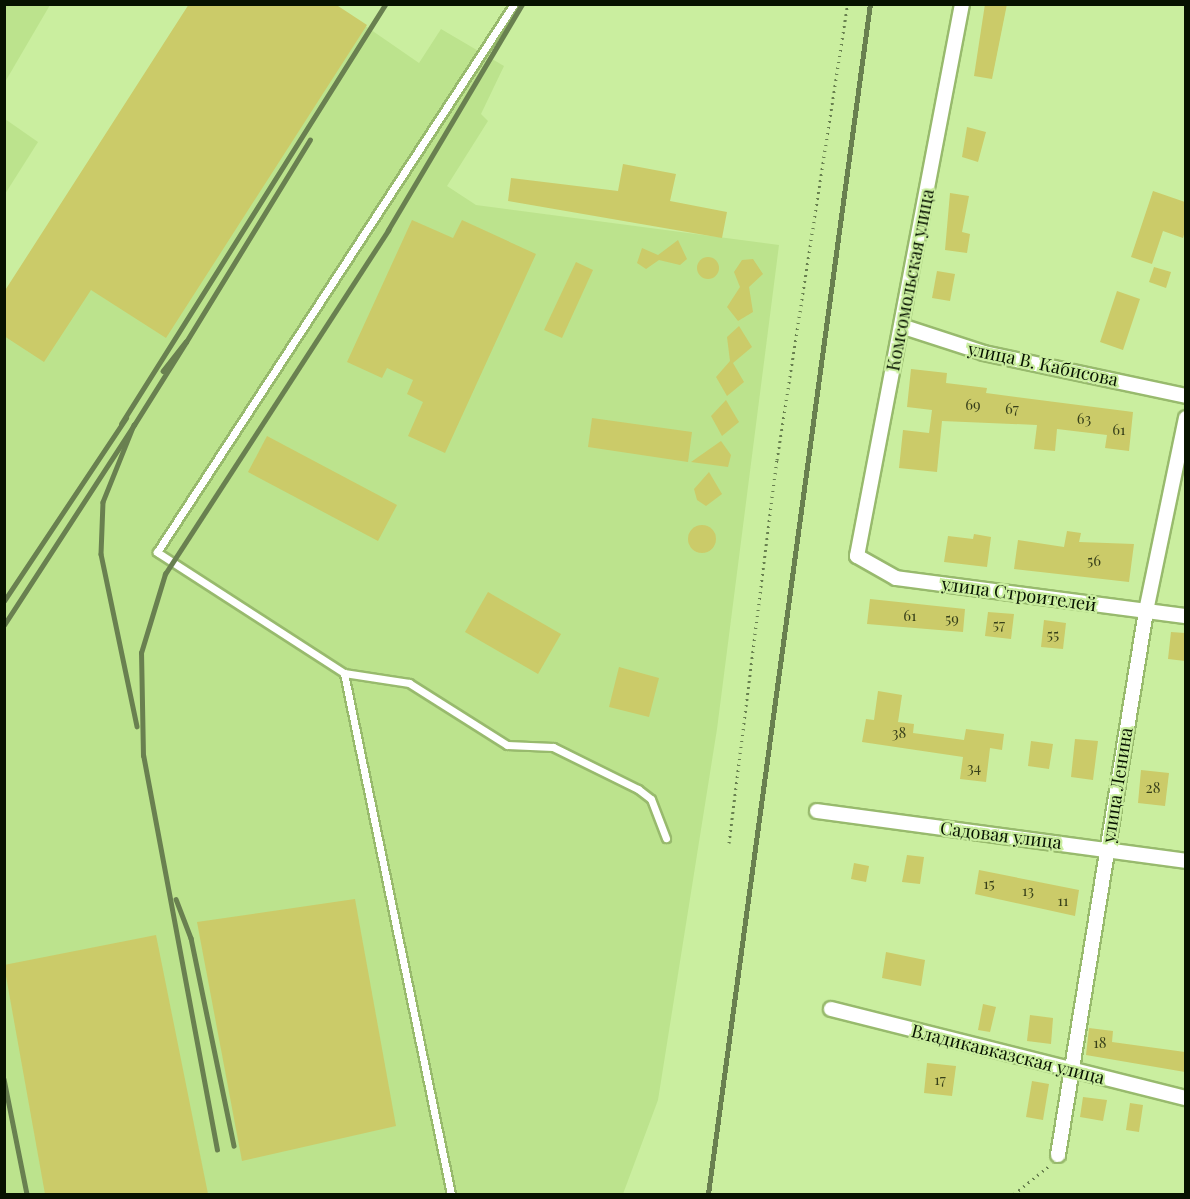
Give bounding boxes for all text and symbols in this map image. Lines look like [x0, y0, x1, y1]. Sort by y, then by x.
street label: Комсомольская улица [882, 187, 938, 373]
street label: улица В. Кабисова [966, 338, 1120, 390]
house number: 69 [965, 396, 981, 414]
house number: 67 [1005, 400, 1019, 418]
house number: 63 [1077, 410, 1091, 428]
house number: 61 [1112, 421, 1126, 439]
house number: 56 [1087, 552, 1101, 570]
street label: улица Строителей [940, 572, 1098, 616]
house number: 61 [903, 607, 917, 625]
house number: 59 [945, 610, 959, 628]
house number: 57 [993, 616, 1005, 634]
house number: 55 [1047, 626, 1059, 644]
house number: 38 [892, 724, 906, 742]
street label: улица Ленина [1097, 726, 1137, 844]
house number: 34 [967, 759, 981, 777]
house number: 28 [1146, 779, 1160, 797]
street label: Садовая улица [939, 817, 1063, 853]
house number: 15 [983, 875, 995, 893]
house number: 13 [1022, 882, 1034, 900]
house number: 11 [1057, 892, 1069, 910]
street label: Владикавказская улица [909, 1020, 1107, 1088]
house number: 18 [1093, 1034, 1107, 1052]
house number: 17 [934, 1071, 946, 1089]

